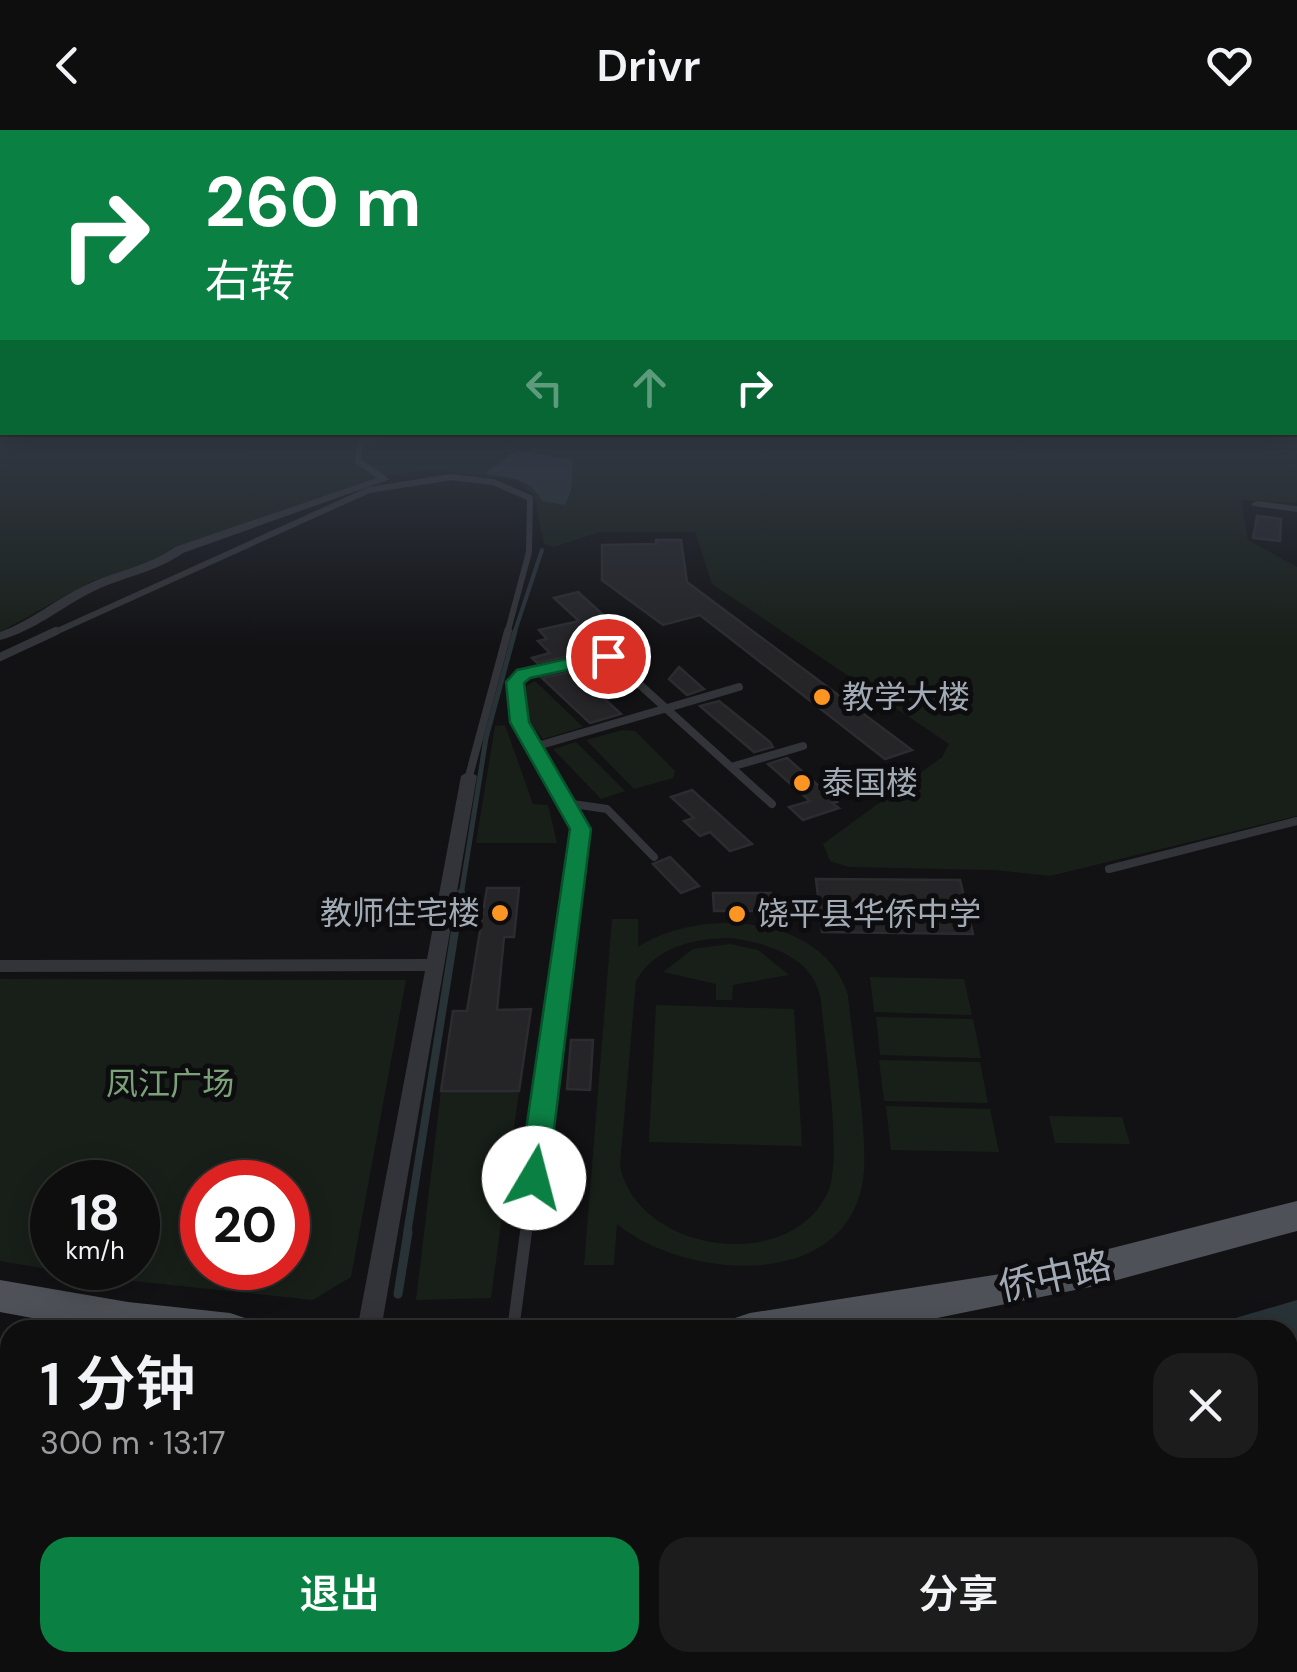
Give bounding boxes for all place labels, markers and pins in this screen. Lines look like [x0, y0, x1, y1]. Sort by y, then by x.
pin [566, 614, 651, 699]
place label: 教学大楼 [842, 676, 970, 718]
marker: 教学大楼 [811, 686, 833, 708]
place label: 泰国楼 [822, 762, 918, 804]
marker: 泰国楼 [791, 772, 813, 794]
place label: 教师住宅楼 [320, 892, 480, 934]
place label: 饶平县华侨中学 [757, 893, 981, 935]
marker: 教师住宅楼 [489, 902, 511, 924]
marker: 饶平县华侨中学 [726, 903, 748, 925]

